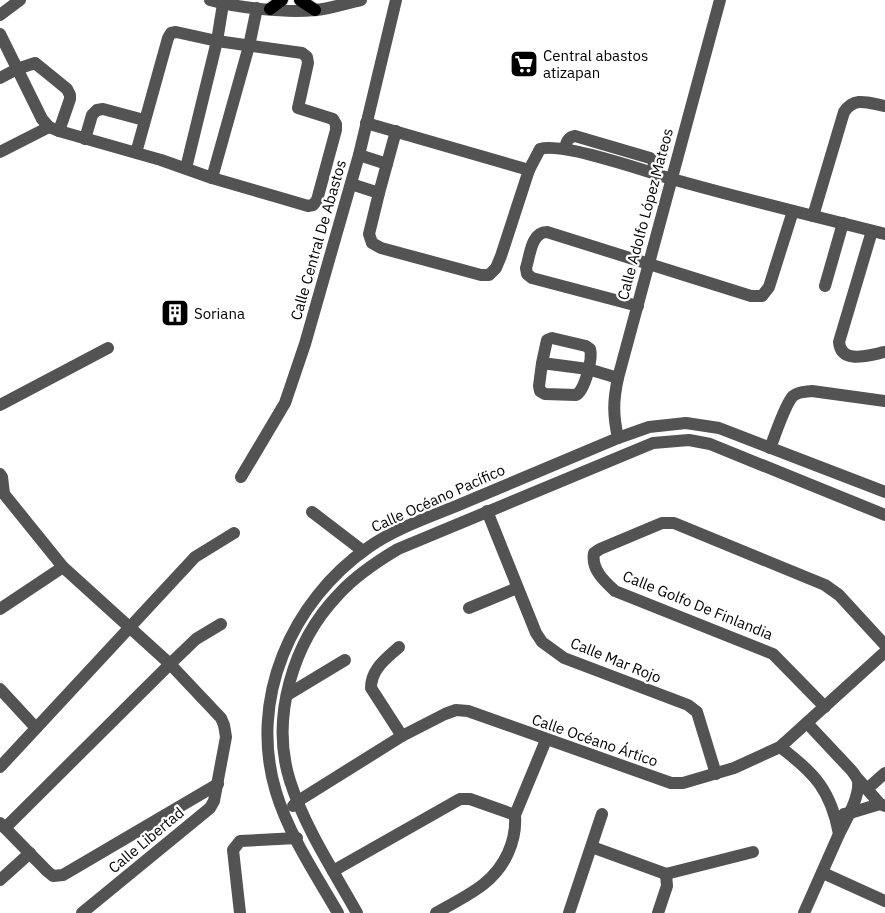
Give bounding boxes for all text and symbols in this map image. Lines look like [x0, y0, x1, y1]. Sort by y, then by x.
place label: Central abastos atizapan [543, 46, 648, 82]
supermarket icon: Central abastos atizapan [509, 49, 539, 79]
street label: Calle Adolfo López Mateos [613, 126, 677, 302]
street label: Calle Central De Abastos [286, 158, 350, 322]
building icon: Soriana [160, 298, 190, 328]
place label: Soriana [194, 304, 245, 323]
street label: Calle Océano Pacífico [368, 460, 508, 536]
street label: Calle Golfo De Finlandia [620, 566, 776, 644]
street label: Calle Mar Rojo [568, 633, 664, 687]
street label: Calle Océano Ártico [529, 710, 661, 770]
street label: Calle Libertad [104, 803, 188, 877]

